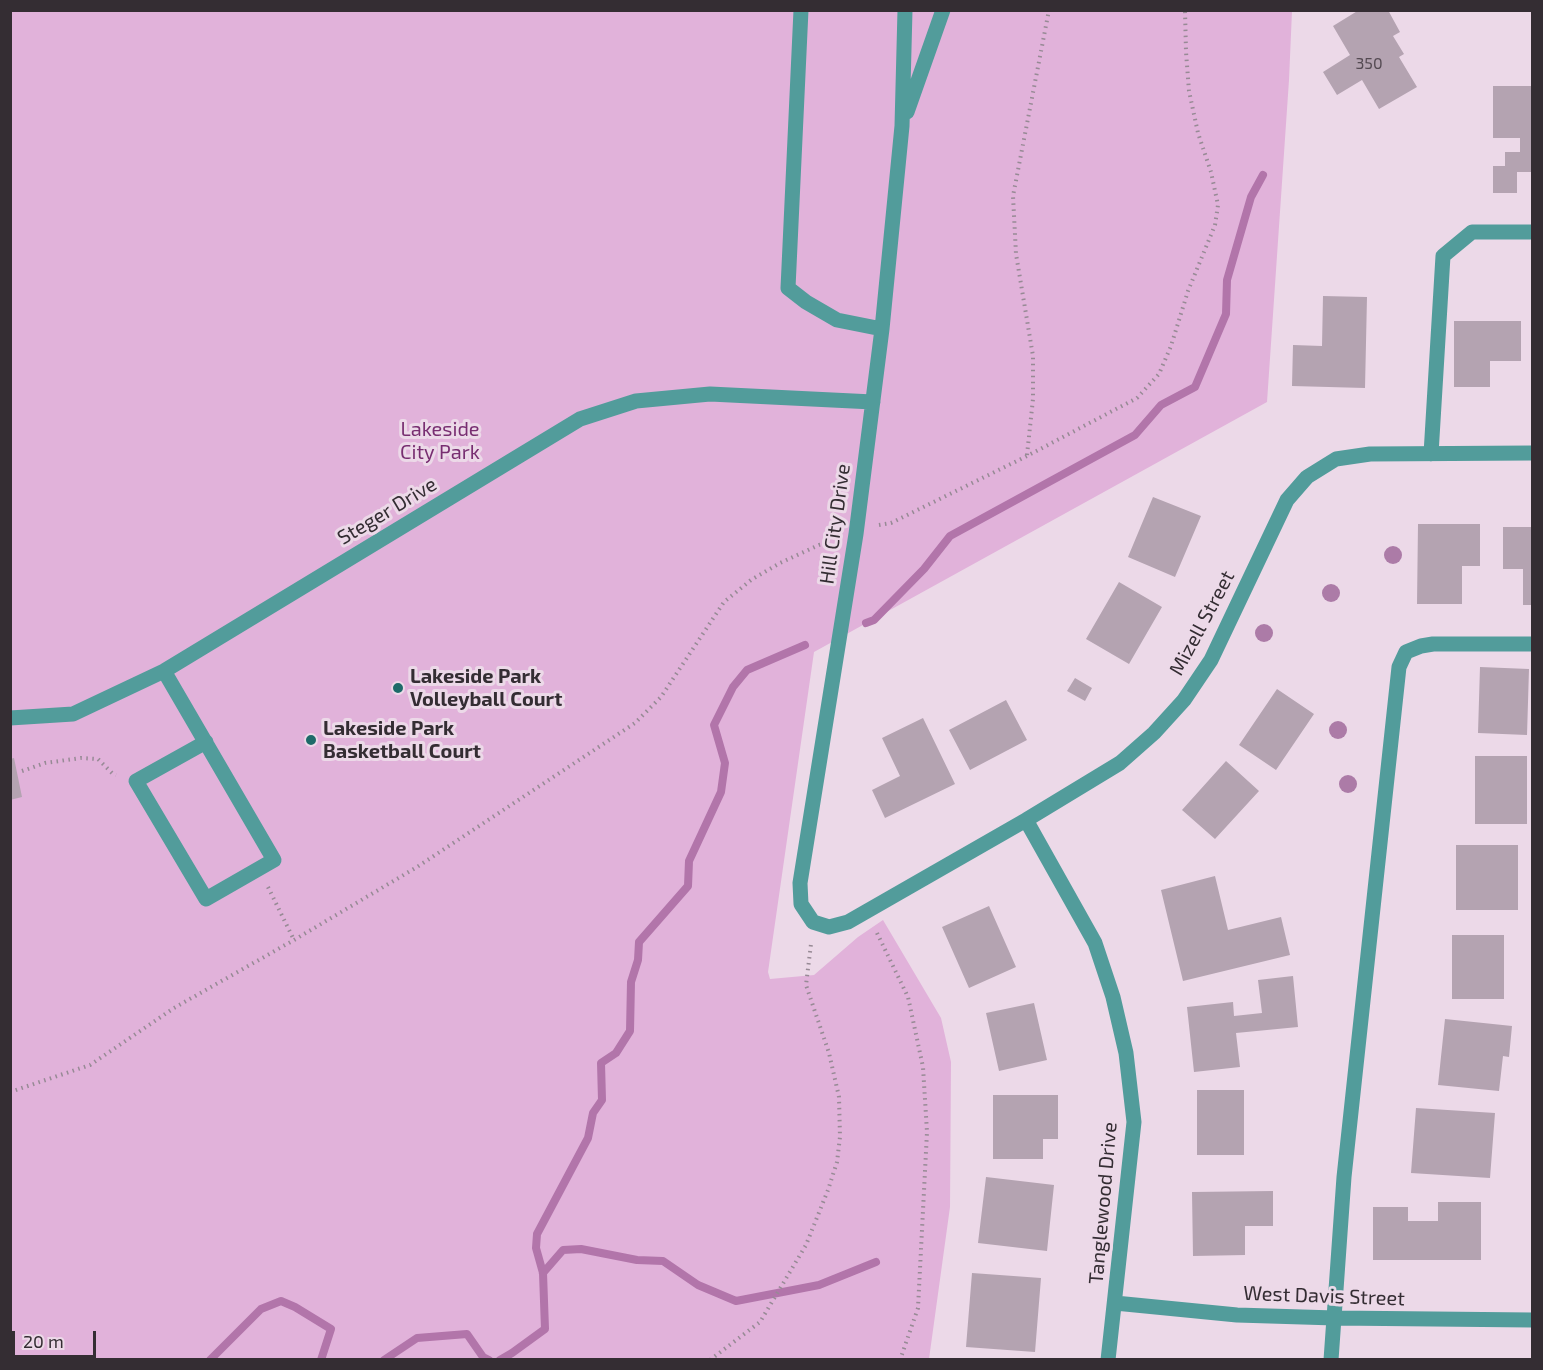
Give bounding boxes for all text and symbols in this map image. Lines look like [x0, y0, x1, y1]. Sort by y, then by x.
house number: 350 [1355, 54, 1383, 74]
park label: Lakeside City Park [400, 417, 480, 464]
street label: Hill City Drive [815, 462, 855, 586]
street label: Steger Drive [333, 472, 441, 550]
street label: Mizell Street [1164, 566, 1240, 680]
place label: Lakeside Park Volleyball Court [410, 664, 562, 711]
marker: Lakeside Park Volleyball Court [391, 681, 405, 695]
place label: Lakeside Park Basketball Court [323, 716, 481, 763]
marker: Lakeside Park Basketball Court [304, 733, 318, 747]
street label: Tanglewood Drive [1084, 1121, 1122, 1285]
street label: West Davis Street [1243, 1281, 1405, 1311]
scale bar [15, 1319, 99, 1357]
text: 20 m [23, 1330, 64, 1352]

